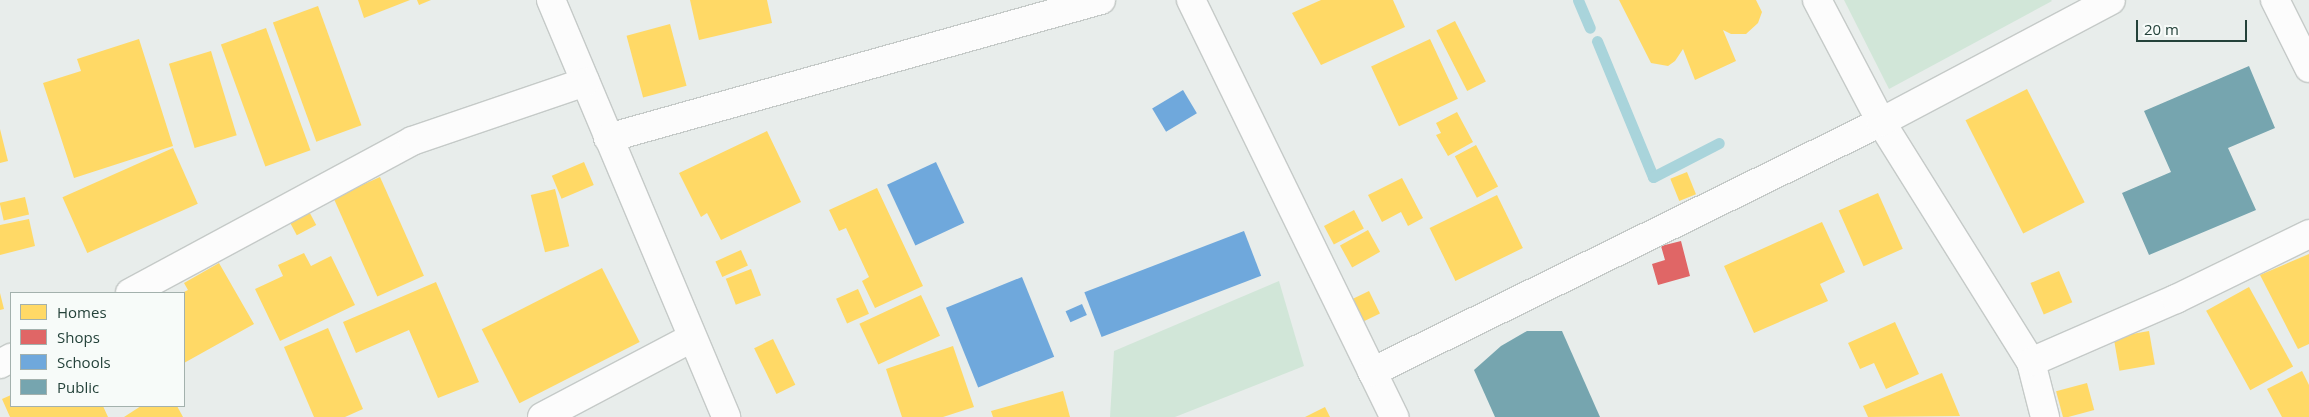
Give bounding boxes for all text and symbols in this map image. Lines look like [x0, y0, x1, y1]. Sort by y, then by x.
scale bar [2139, 10, 2250, 42]
text: 20 m [2144, 19, 2179, 39]
legend [10, 292, 185, 407]
text: Homes [57, 302, 107, 322]
text: Shops [57, 327, 100, 347]
text: Schools [57, 352, 111, 372]
text: Public [57, 377, 99, 397]

